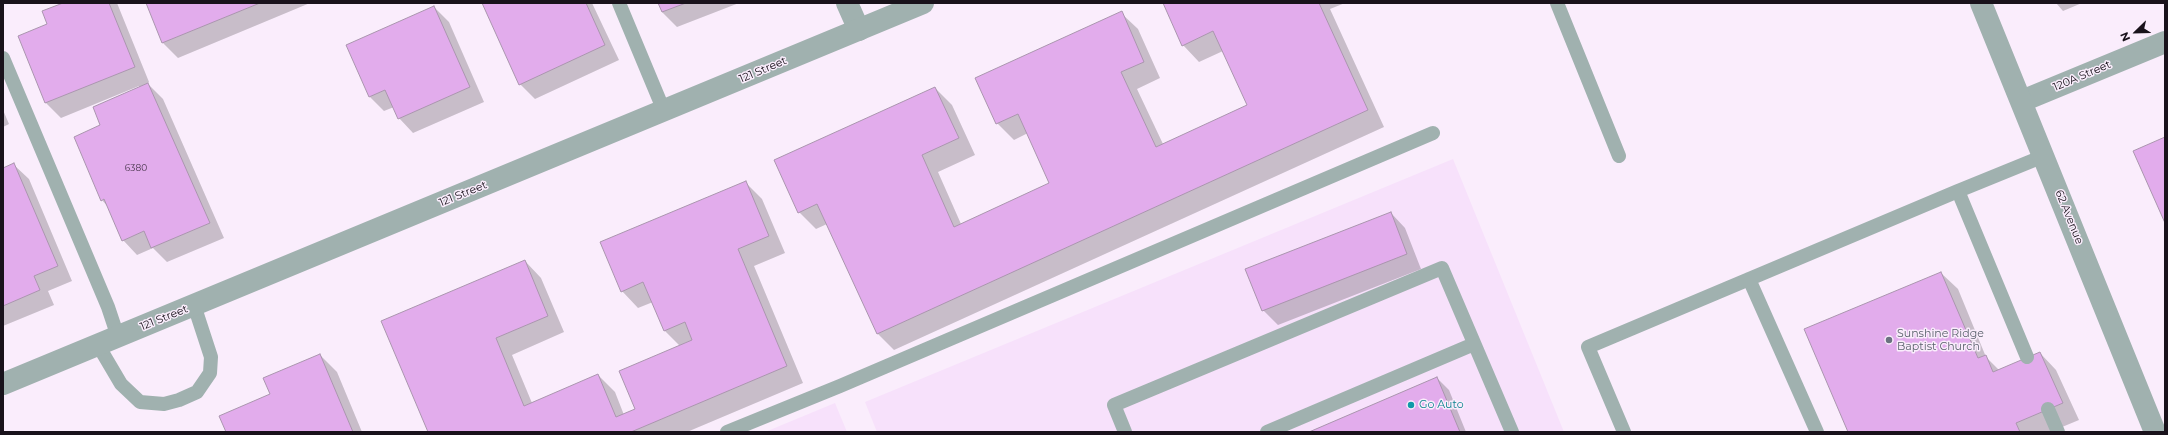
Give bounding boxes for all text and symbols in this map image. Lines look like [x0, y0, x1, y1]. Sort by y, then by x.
north arrow [2116, 12, 2156, 52]
text: N [2117, 30, 2133, 44]
street label: 121 Street [737, 54, 789, 86]
street label: 120A Street [2051, 58, 2113, 94]
house number: 6380 [125, 163, 147, 173]
street label: 121 Street [437, 178, 489, 210]
street label: 62 Avenue [2052, 188, 2086, 246]
street label: 121 Street [138, 302, 190, 334]
place label: Sunshine Ridge Baptist Church [1897, 327, 1984, 353]
marker: Sunshine Ridge Baptist Church [1884, 335, 1894, 345]
place label: Go Auto [1419, 398, 1464, 412]
marker: Go Auto [1406, 400, 1416, 410]

